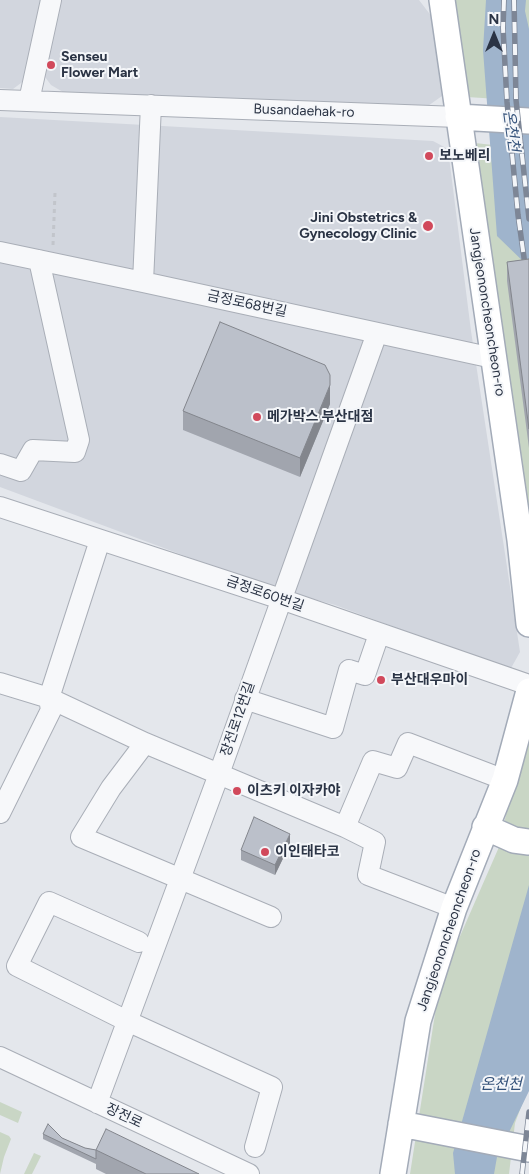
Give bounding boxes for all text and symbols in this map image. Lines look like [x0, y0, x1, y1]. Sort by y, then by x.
north arrow [469, 10, 519, 60]
text: N [489, 11, 499, 28]
place label: Senseu Flower Mart [61, 49, 138, 82]
marker: Senseu Flower Mart [45, 59, 57, 71]
street label: Busandaehak-ro [253, 101, 355, 121]
water label: 온천천 [499, 109, 523, 153]
place label: 보노베리 [439, 148, 491, 164]
marker: 보노베리 [423, 150, 435, 162]
place label: Jini Obstetrics & Gynecology Clinic [299, 210, 417, 242]
marker: Jini Obstetrics & Gynecology Clinic [421, 219, 435, 233]
street label: Jangjeononcheoncheon-ro [465, 227, 509, 397]
street label: 금정로68번길 [206, 287, 288, 321]
place label: 메가박스 부산대점 [267, 409, 373, 425]
marker: 메가박스 부산대점 [251, 411, 263, 423]
street label: 금정로60번길 [224, 573, 306, 615]
place label: 부산대우마이 [391, 672, 468, 688]
marker: 부산대우마이 [375, 674, 387, 686]
street label: 장전로12번길 [217, 679, 259, 759]
place label: 이츠키 이자카야 [247, 783, 340, 799]
marker: 이츠키 이자카야 [231, 785, 243, 797]
place label: 이인태타코 [275, 844, 339, 860]
marker: 이인태타코 [259, 846, 271, 858]
street label: Jangjeononcheoncheon-ro [413, 847, 485, 1013]
water label: 온천천 [480, 1076, 522, 1094]
street label: 장전로 [103, 1100, 145, 1132]

